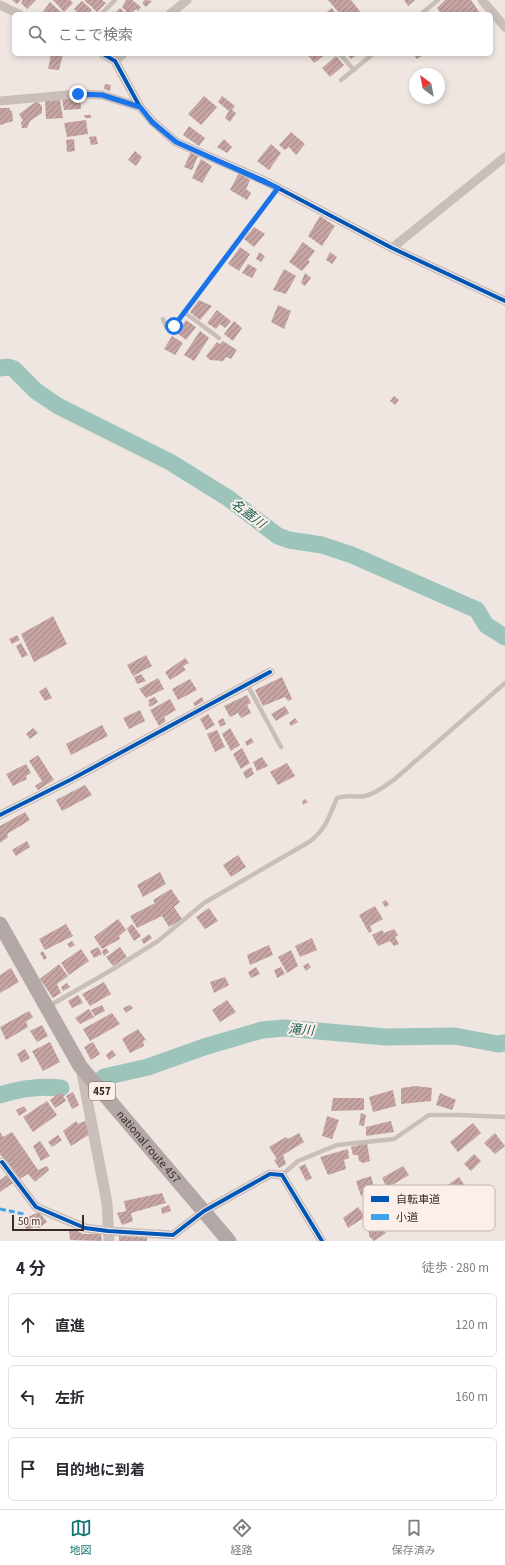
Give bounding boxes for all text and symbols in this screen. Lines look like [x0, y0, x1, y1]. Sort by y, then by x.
search box [12, 12, 493, 56]
icon: search [26, 23, 48, 45]
text: ここで検索 [58, 25, 133, 46]
north arrow [409, 68, 445, 104]
route end [69, 85, 87, 103]
route start [165, 317, 183, 335]
water label: 名蓋川 [227, 495, 271, 534]
water label: 滝川 [287, 1020, 317, 1040]
road number: 457 [89, 1082, 115, 1100]
street label: national route 457 [113, 1106, 185, 1187]
legend [363, 1185, 495, 1231]
text: 自転車道 [396, 1192, 440, 1207]
text: 小道 [396, 1210, 418, 1225]
scale bar [12, 1213, 84, 1232]
text: 50 m [18, 1214, 40, 1229]
text: 4 分 [16, 1257, 45, 1281]
text: 徒歩 · 280 m [422, 1259, 489, 1277]
icon: ahead [17, 1314, 39, 1336]
text: 直進 [55, 1316, 85, 1337]
text: 120 m [455, 1316, 488, 1334]
icon: left [17, 1386, 39, 1408]
text: 左折 [55, 1388, 85, 1409]
text: 160 m [455, 1388, 488, 1406]
icon: arrive [17, 1458, 39, 1480]
text: 目的地に到着 [55, 1460, 145, 1481]
tab: 地図 [70, 1517, 92, 1558]
tab: 経路 [231, 1517, 253, 1558]
tab: 保存済み [392, 1517, 436, 1558]

